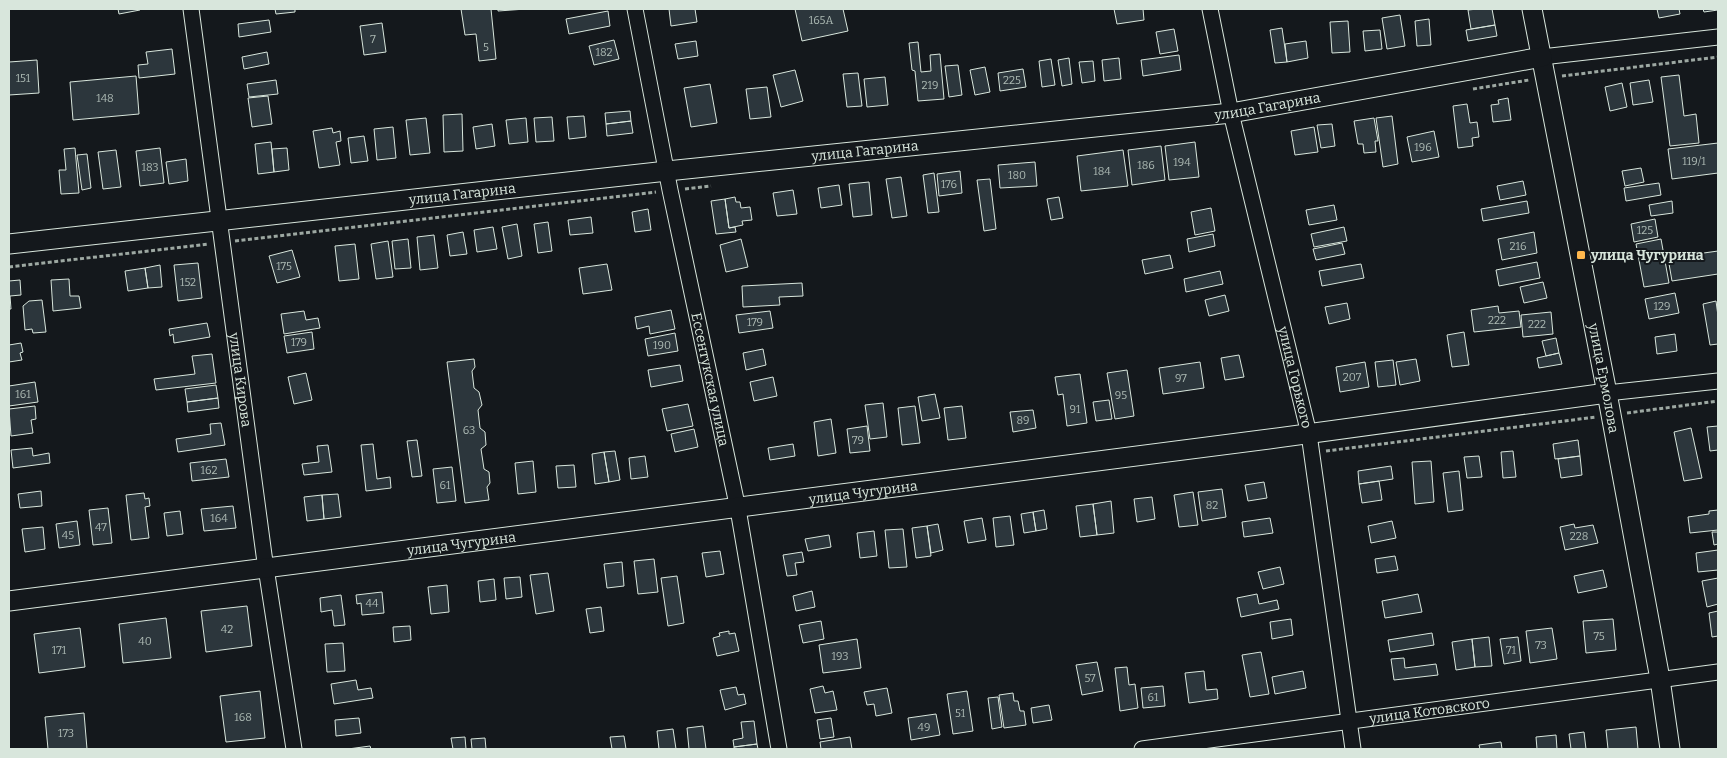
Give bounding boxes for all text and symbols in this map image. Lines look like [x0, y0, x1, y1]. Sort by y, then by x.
house number: 165А [809, 14, 833, 27]
house number: 7 [370, 33, 376, 46]
house number: 5 [483, 41, 489, 54]
house number: 182 [595, 46, 613, 59]
house number: 151 [16, 72, 31, 85]
house number: 225 [1003, 74, 1021, 87]
house number: 219 [922, 79, 938, 92]
street label: улица Гагарина [1213, 89, 1322, 123]
house number: 148 [96, 92, 114, 105]
street label: улица Гагарина [810, 137, 919, 165]
house number: 196 [1414, 141, 1432, 154]
house number: 119/1 [1682, 155, 1706, 168]
house number: 194 [1173, 156, 1191, 169]
house number: 186 [1137, 159, 1155, 172]
house number: 183 [141, 161, 159, 174]
house number: 184 [1093, 165, 1111, 178]
house number: 180 [1008, 169, 1026, 182]
house number: 176 [941, 178, 957, 191]
street label: улица Гагарина [407, 179, 517, 208]
house number: 125 [1637, 224, 1653, 237]
house number: 216 [1510, 240, 1526, 253]
place label: улица Чугурина [1590, 247, 1704, 264]
marker: улица Чугурина [1575, 249, 1587, 261]
house number: 175 [276, 260, 292, 273]
house number: 152 [180, 276, 196, 289]
house number: 129 [1654, 300, 1670, 313]
street label: Ессентукская улица [688, 311, 733, 448]
house number: 222 [1488, 314, 1506, 327]
house number: 179 [747, 316, 763, 329]
house number: 222 [1528, 318, 1546, 331]
street label: улица Ермолова [1585, 321, 1623, 435]
street label: улица Горького [1274, 324, 1316, 430]
street label: улица Кирова [226, 330, 255, 428]
house number: 179 [291, 336, 307, 349]
house number: 190 [653, 339, 671, 352]
house number: 207 [1343, 371, 1362, 384]
house number: 97 [1175, 372, 1187, 385]
house number: 161 [15, 388, 31, 401]
house number: 95 [1115, 389, 1127, 402]
house number: 91 [1070, 403, 1081, 416]
house number: 89 [1016, 414, 1030, 427]
house number: 63 [463, 424, 475, 437]
house number: 79 [852, 434, 864, 447]
house number: 162 [201, 464, 217, 477]
street label: улица Чугурина [807, 477, 919, 508]
house number: 61 [440, 479, 451, 492]
house number: 82 [1206, 499, 1218, 512]
house number: 164 [210, 512, 228, 525]
house number: 47 [95, 521, 107, 534]
street label: улица Чугурина [405, 528, 517, 559]
house number: 45 [62, 529, 74, 542]
house number: 228 [1570, 530, 1588, 543]
house number: 44 [366, 597, 379, 610]
house number: 42 [221, 623, 233, 636]
house number: 75 [1593, 630, 1605, 643]
house number: 40 [138, 635, 152, 648]
house number: 73 [1535, 639, 1547, 652]
house number: 171 [52, 644, 67, 657]
house number: 71 [1506, 644, 1517, 657]
house number: 193 [832, 650, 848, 663]
house number: 57 [1084, 672, 1096, 685]
house number: 61 [1148, 691, 1159, 704]
street label: улица Котовского [1367, 694, 1491, 727]
house number: 51 [955, 707, 966, 720]
house number: 168 [234, 711, 252, 724]
house number: 49 [918, 721, 930, 734]
house number: 173 [58, 727, 74, 740]

